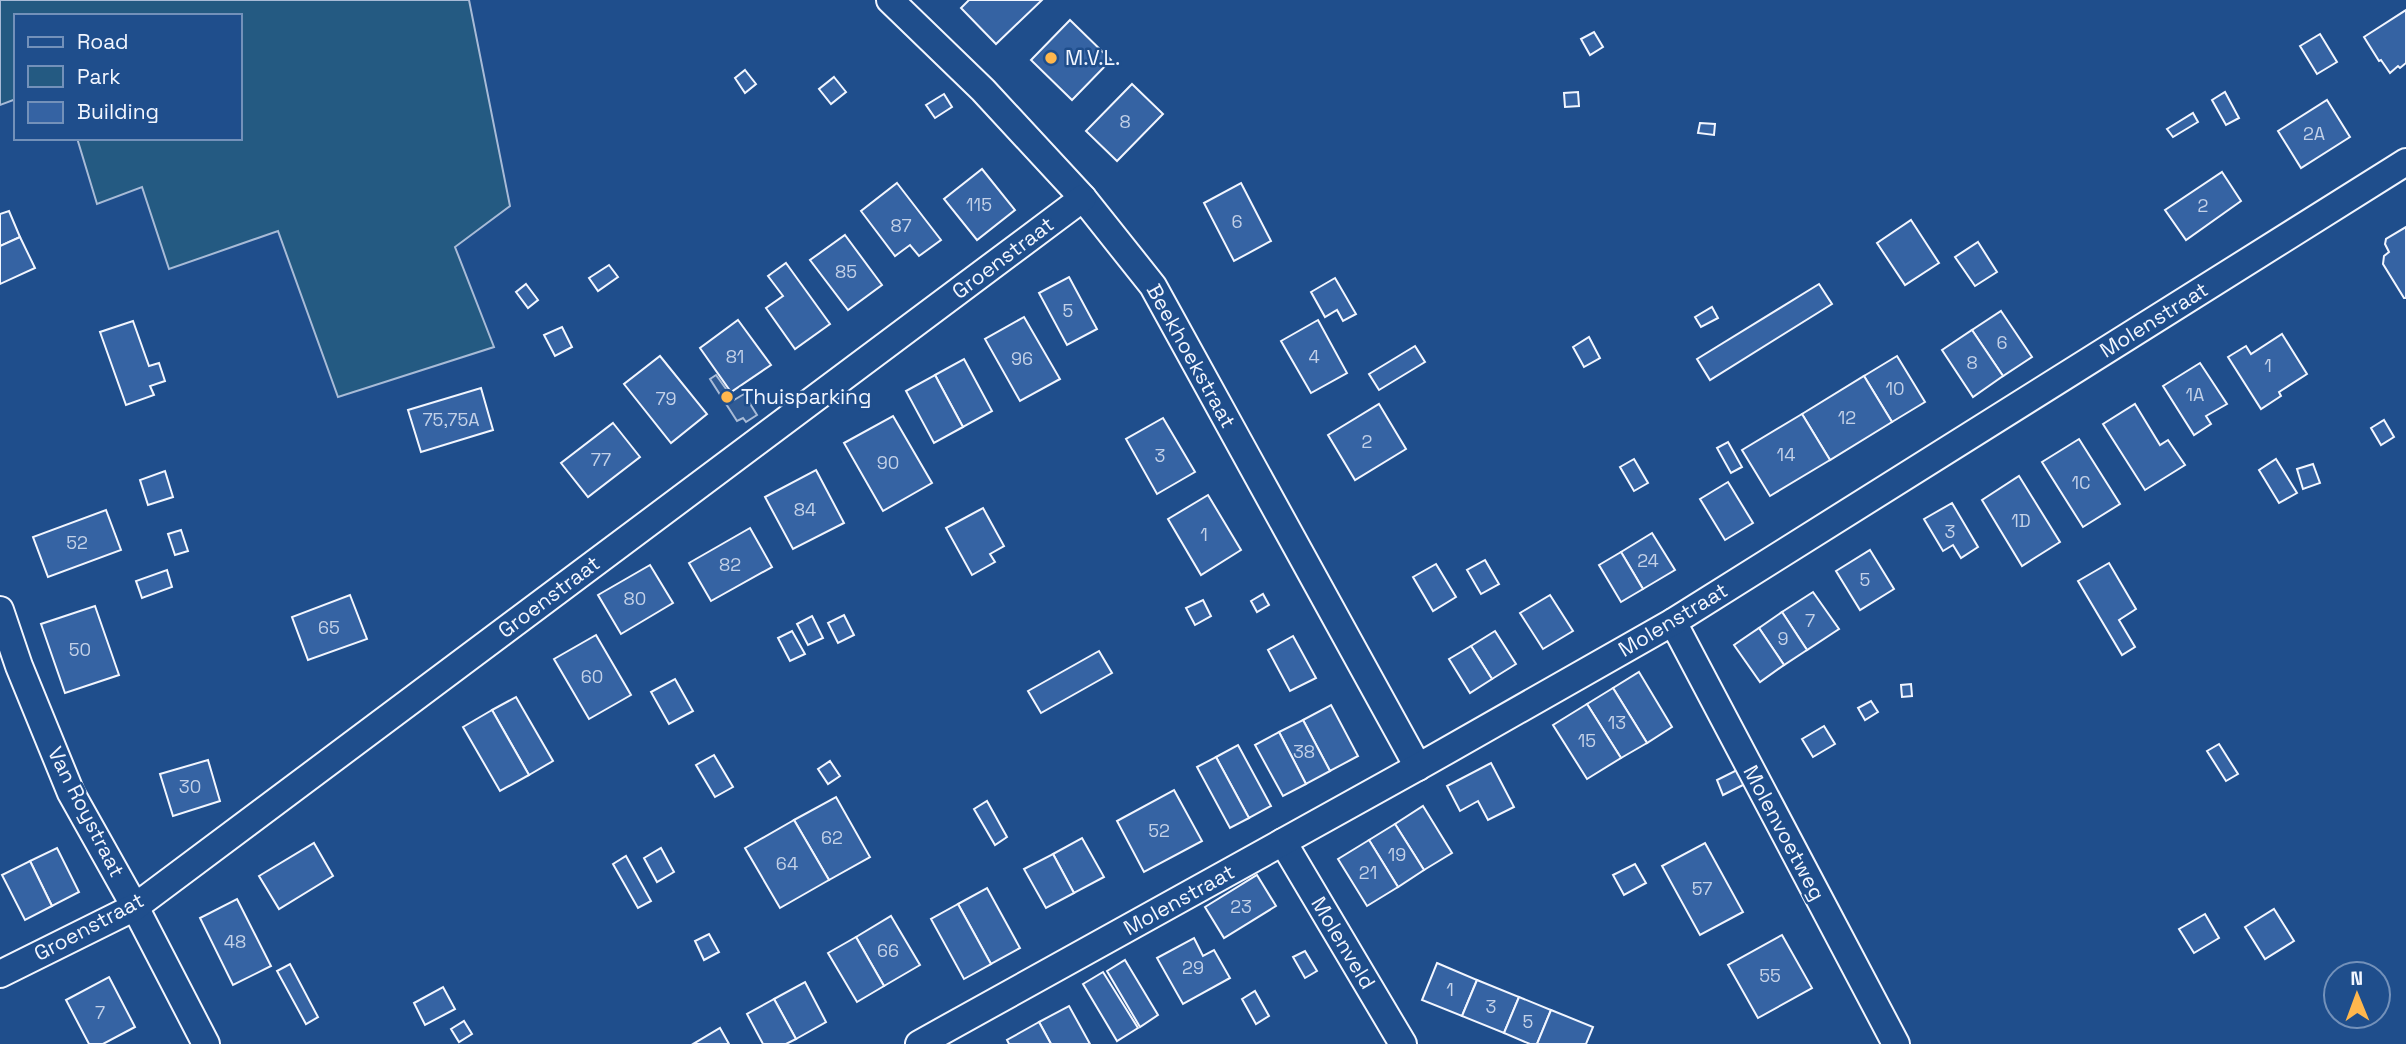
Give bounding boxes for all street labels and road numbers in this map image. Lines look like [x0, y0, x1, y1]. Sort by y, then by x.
street label: Groenstraat [946, 210, 1059, 305]
street label: Molenstraat [2095, 276, 2213, 364]
street label: Beekhoekstraat [1141, 279, 1242, 433]
street label: Groenstraat [492, 549, 605, 644]
street label: Molenstraat [1613, 576, 1732, 663]
street label: Van Roystraat [42, 742, 131, 882]
street label: Molenvoetweg [1737, 760, 1831, 905]
street label: Molenstraat [1119, 858, 1239, 941]
street label: Groenstraat [29, 886, 148, 967]
street label: Molenveld [1305, 892, 1382, 994]

